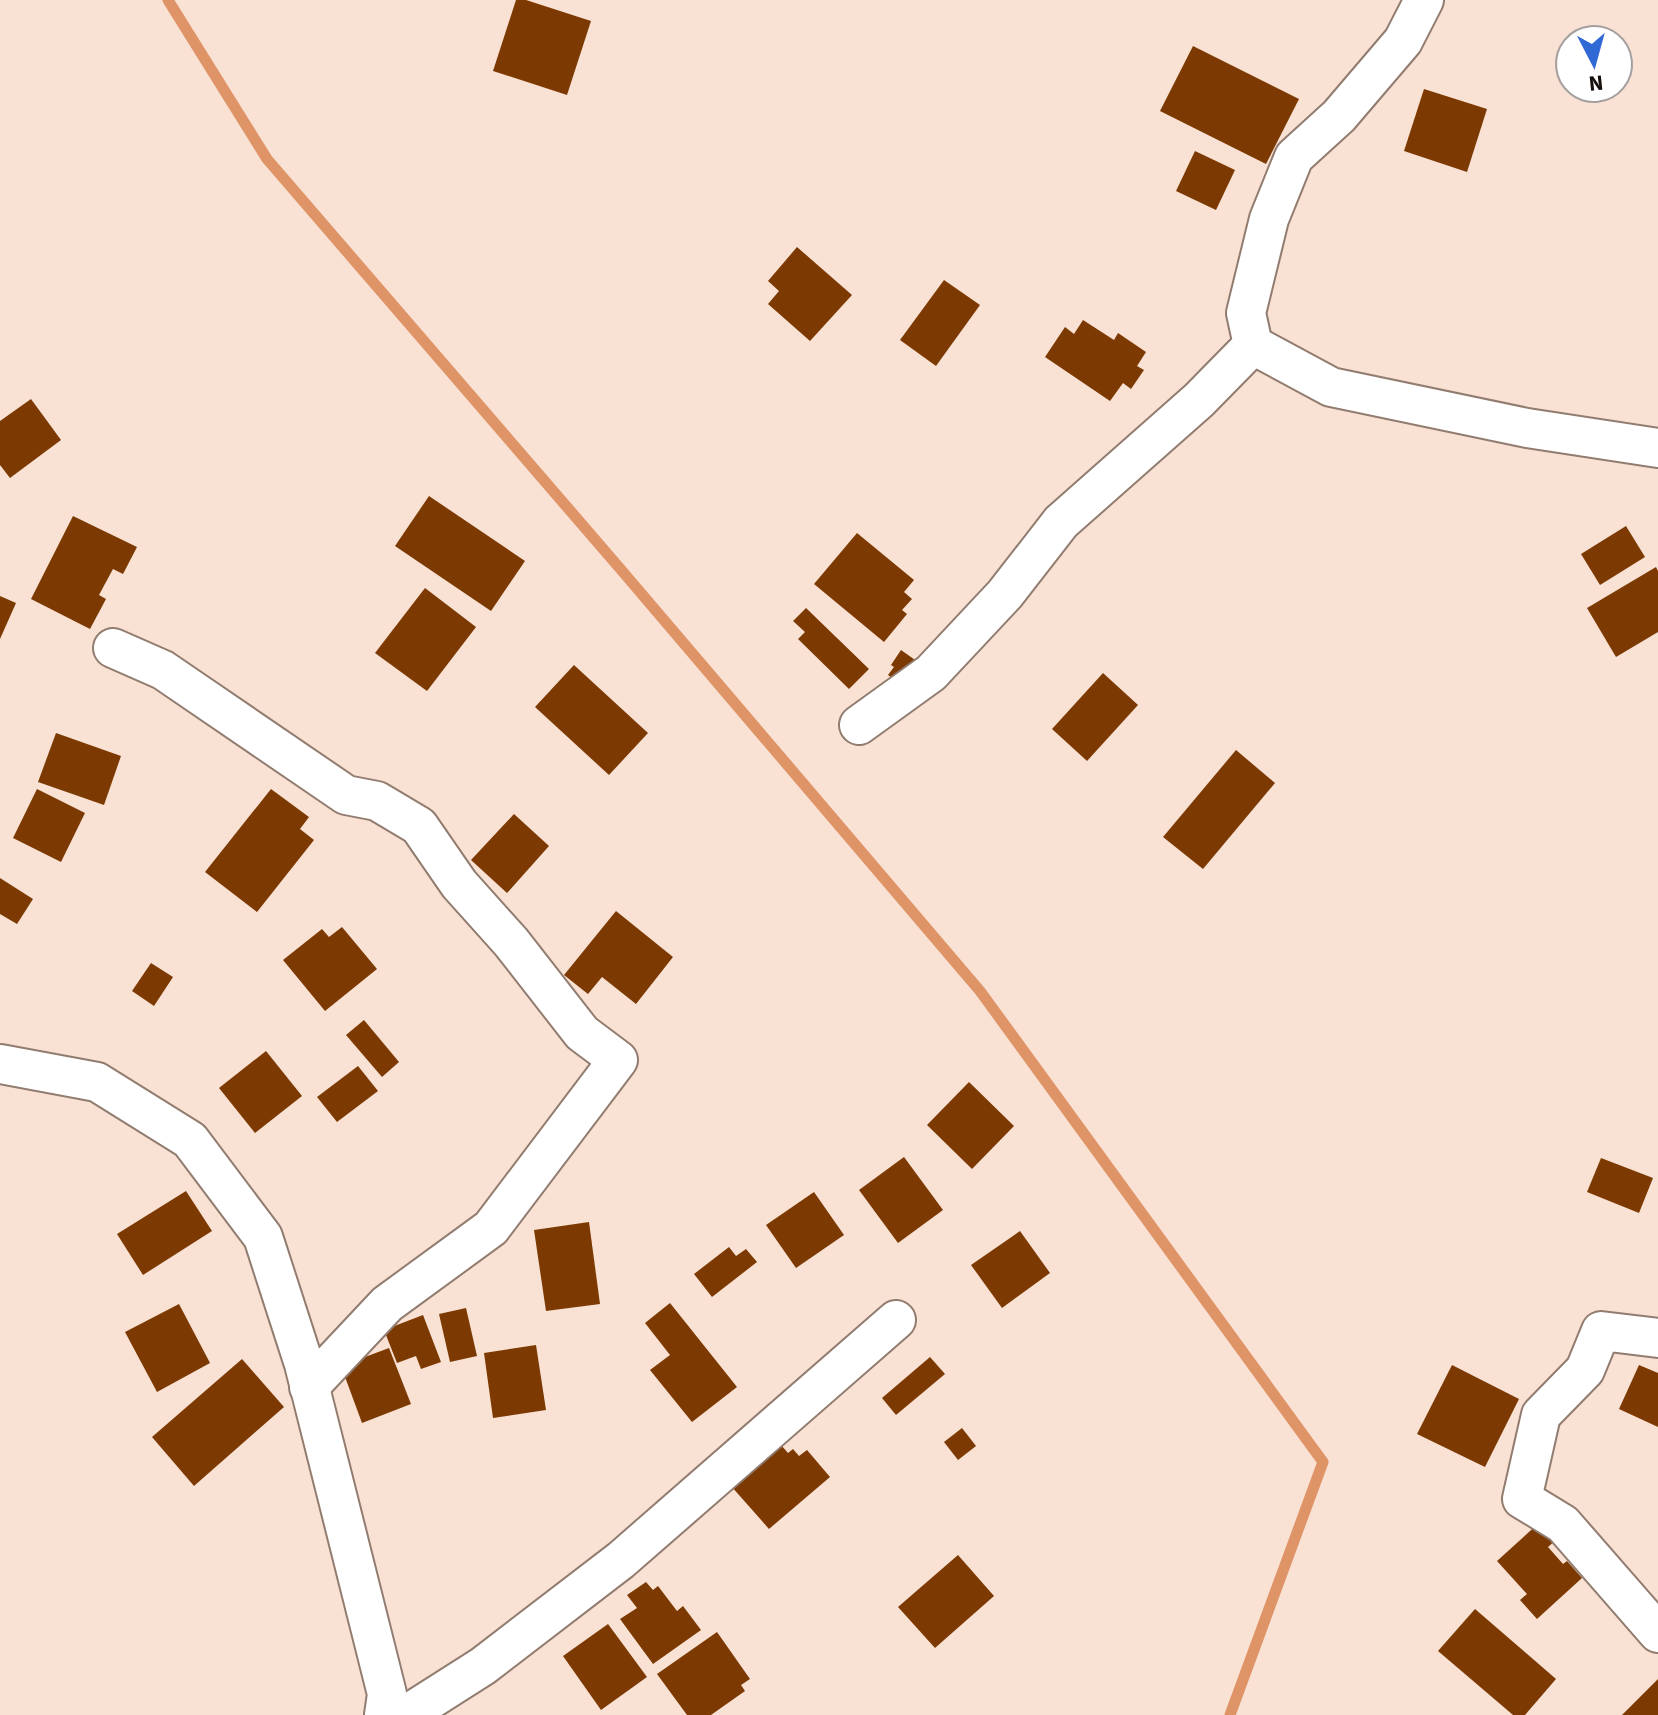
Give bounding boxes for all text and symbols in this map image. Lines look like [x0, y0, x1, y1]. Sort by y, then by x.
north arrow [1554, 24, 1634, 104]
text: N [1587, 66, 1605, 100]

